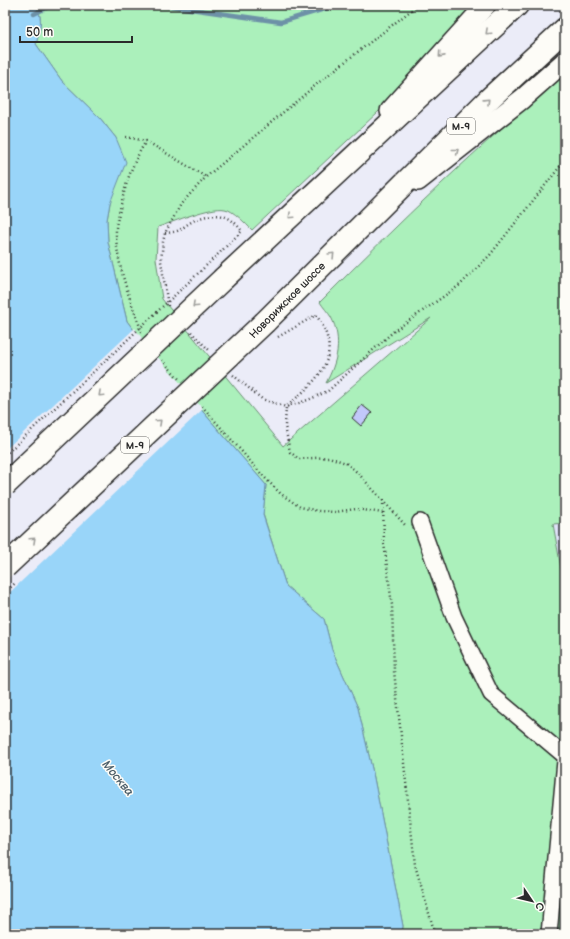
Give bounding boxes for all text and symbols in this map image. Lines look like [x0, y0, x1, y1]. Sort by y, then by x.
scale bar [20, 18, 132, 44]
text: 50 m [26, 25, 53, 40]
one-way arrow [485, 27, 493, 34]
one-way arrow [438, 50, 446, 58]
one-way arrow [482, 98, 490, 105]
road number: М-9 [447, 118, 475, 134]
one-way arrow [452, 148, 459, 155]
one-way arrow [288, 211, 296, 218]
one-way arrow [327, 252, 335, 260]
street label: Новорижское шоссе [247, 260, 328, 341]
one-way arrow [192, 300, 200, 308]
one-way arrow [98, 390, 106, 397]
one-way arrow [154, 420, 161, 427]
road number: М-9 [121, 437, 149, 453]
one-way arrow [28, 538, 36, 545]
water label: Москва [98, 757, 137, 799]
north arrow [512, 881, 552, 921]
text: С [532, 900, 547, 914]

